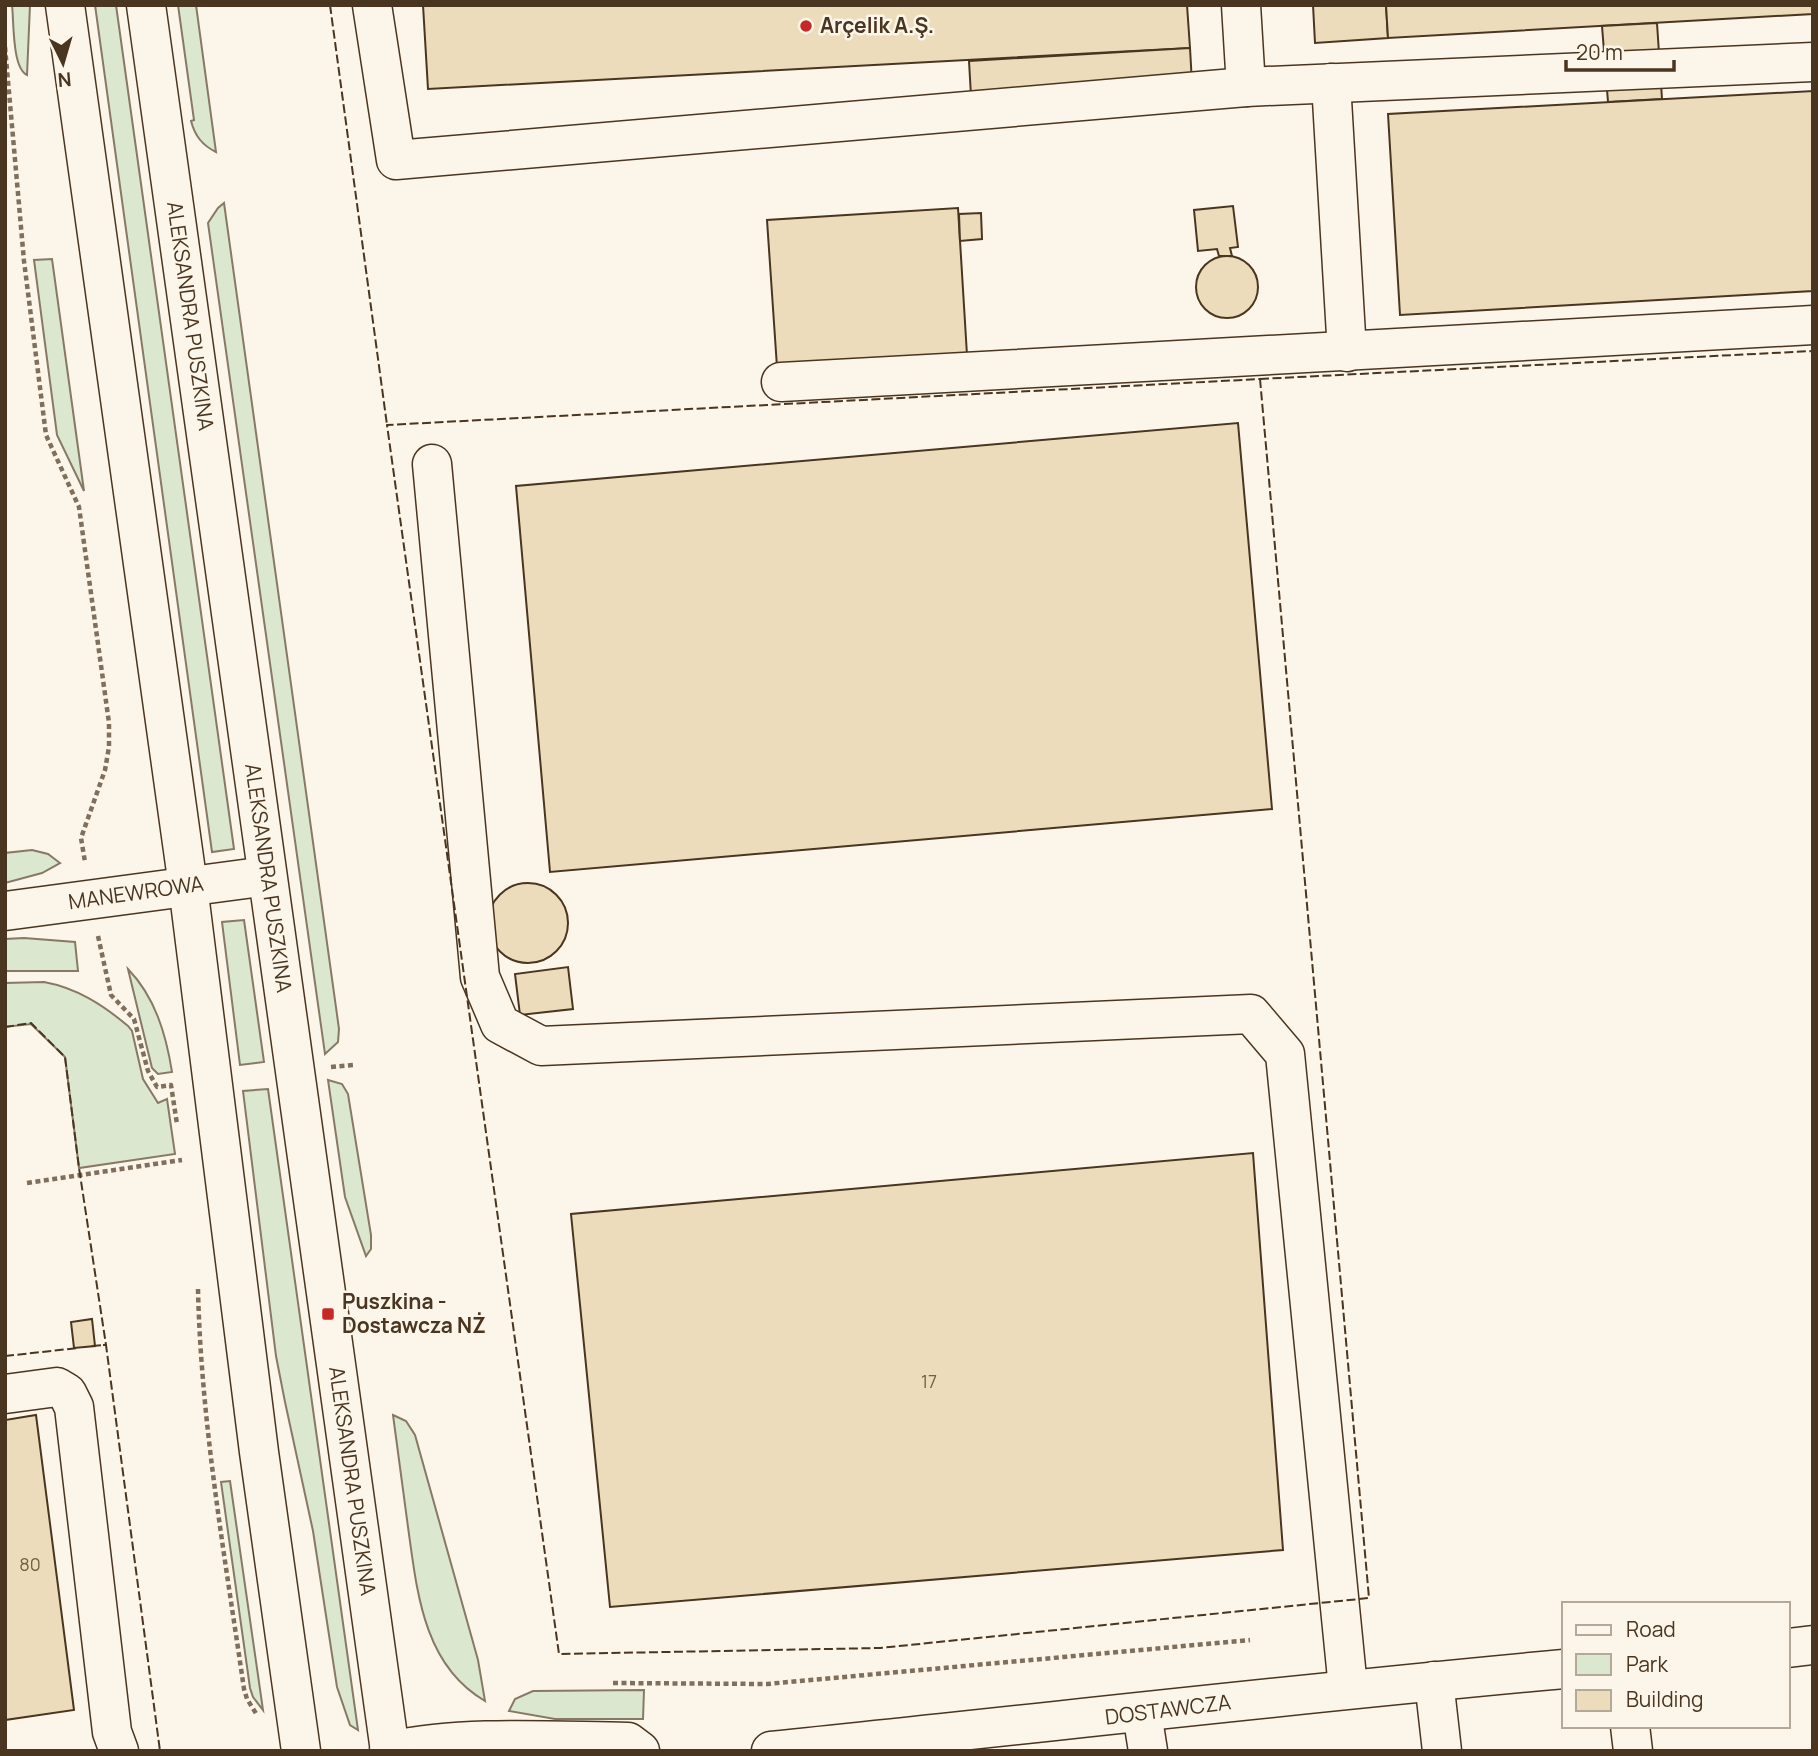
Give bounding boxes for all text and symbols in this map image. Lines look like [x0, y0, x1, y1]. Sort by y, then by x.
place label: Arçelik A.Ş. [820, 11, 934, 39]
marker: Arçelik A.Ş. [798, 18, 814, 34]
north arrow [28, 28, 98, 98]
scale bar [1566, 28, 1674, 72]
text: 20 m [1576, 38, 1623, 66]
text: N [57, 66, 72, 93]
street label: ALEKSANDRA PUSZKINA [161, 200, 221, 432]
street label: ALEKSANDRA PUSZKINA [239, 762, 299, 994]
street label: MANEWROWA [66, 869, 205, 915]
place label: Puszkina - Dostawcza NŻ [342, 1287, 486, 1339]
marker: Puszkina - Dostawcza NŻ [320, 1306, 336, 1322]
street label: ALEKSANDRA PUSZKINA [323, 1365, 383, 1597]
house number: 17 [921, 1369, 937, 1393]
house number: 80 [19, 1552, 41, 1576]
legend [1562, 1602, 1790, 1728]
text: Road [1626, 1615, 1676, 1643]
text: Park [1626, 1650, 1668, 1678]
text: Building [1626, 1685, 1703, 1713]
street label: DOSTAWCZA [1103, 1687, 1232, 1731]

